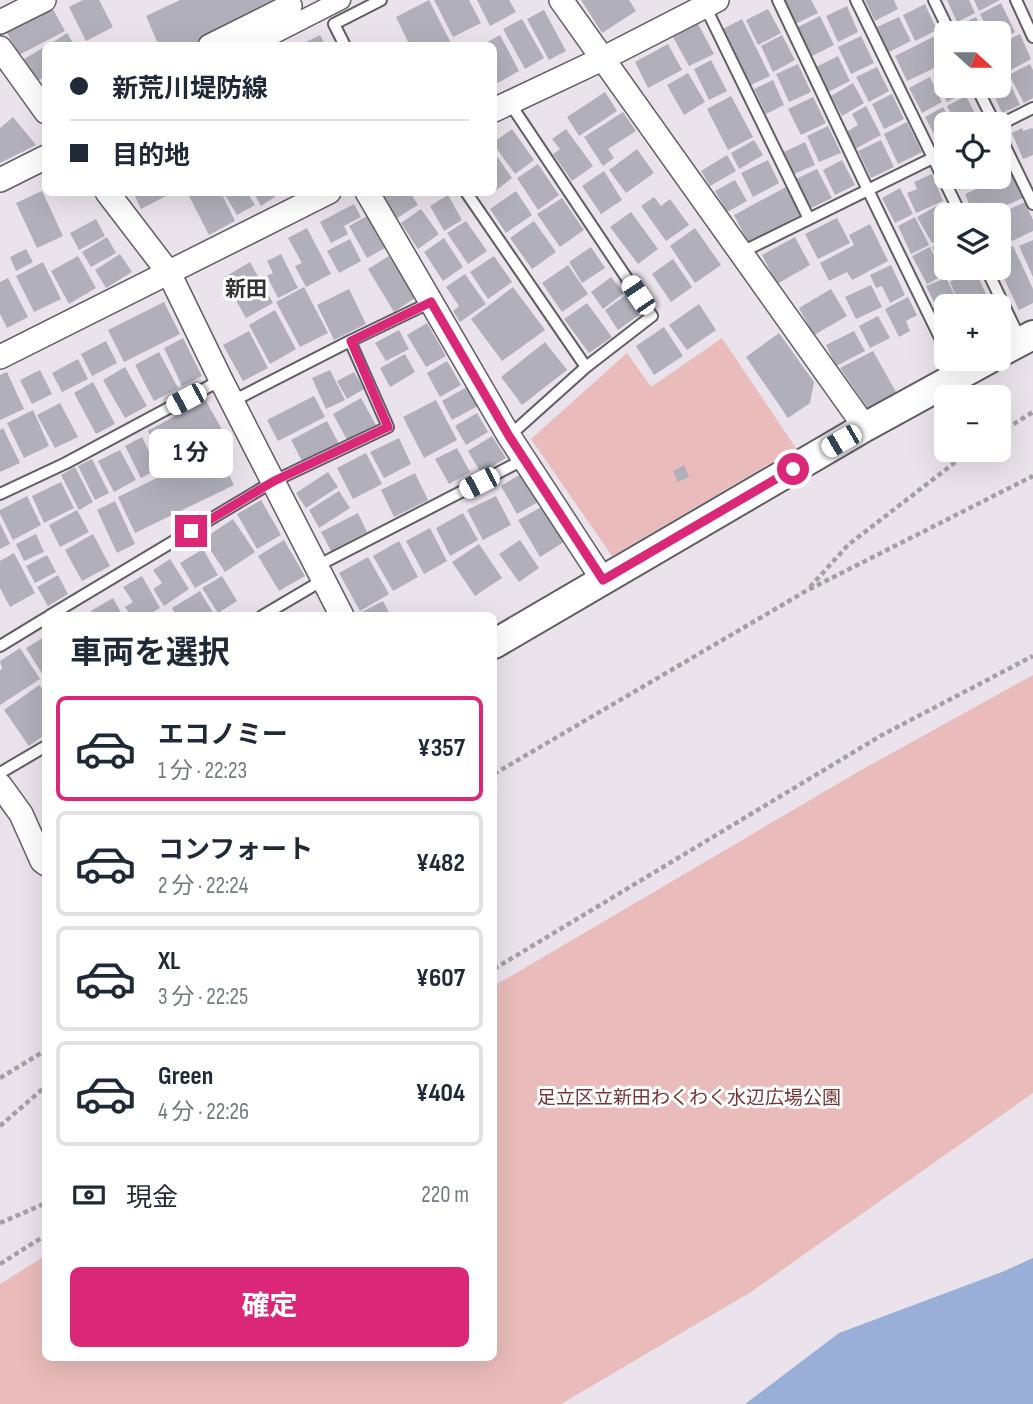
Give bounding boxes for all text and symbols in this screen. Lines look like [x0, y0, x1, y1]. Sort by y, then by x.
north arrow [934, 21, 1012, 98]
map controls [934, 21, 1011, 462]
text: 新荒川堤防線 [112, 74, 268, 105]
button: locate [934, 112, 1011, 189]
text: 目的地 [112, 141, 190, 172]
button: layers [934, 203, 1011, 280]
car [618, 272, 659, 318]
district label: 新田 [225, 277, 267, 302]
button: + [934, 294, 1011, 371]
car [163, 380, 210, 418]
button: − [934, 385, 1011, 462]
car [818, 421, 865, 461]
callout: 1 分 [149, 430, 233, 478]
text: 1 分 [173, 439, 209, 467]
route start [777, 453, 809, 485]
car [456, 464, 503, 502]
route end [175, 515, 207, 547]
text: 車両を選択 [70, 634, 230, 673]
icon: car [74, 717, 137, 780]
text: エコノミー [158, 720, 288, 751]
text: ¥357 [417, 733, 465, 764]
text: 1 分 · 22:23 [158, 757, 247, 785]
icon: car [74, 832, 137, 895]
text: コンフォート [158, 835, 313, 866]
text: ¥482 [416, 848, 465, 879]
text: 2 分 · 22:24 [158, 872, 248, 900]
text: XL [158, 946, 180, 977]
icon: car [74, 947, 137, 1010]
text: ¥607 [416, 963, 465, 994]
text: 3 分 · 22:25 [158, 983, 248, 1011]
text: Green [158, 1061, 213, 1092]
icon: car [74, 1062, 137, 1125]
text: ¥404 [416, 1078, 465, 1109]
park label: 足立区立新田わくわく水辺広場公園 [537, 1087, 841, 1110]
text: 4 分 · 22:26 [158, 1098, 249, 1126]
icon: cash [70, 1176, 108, 1214]
text: 220 m [421, 1181, 469, 1209]
text: 現金 [126, 1183, 178, 1214]
button: 確定 [70, 1267, 469, 1347]

